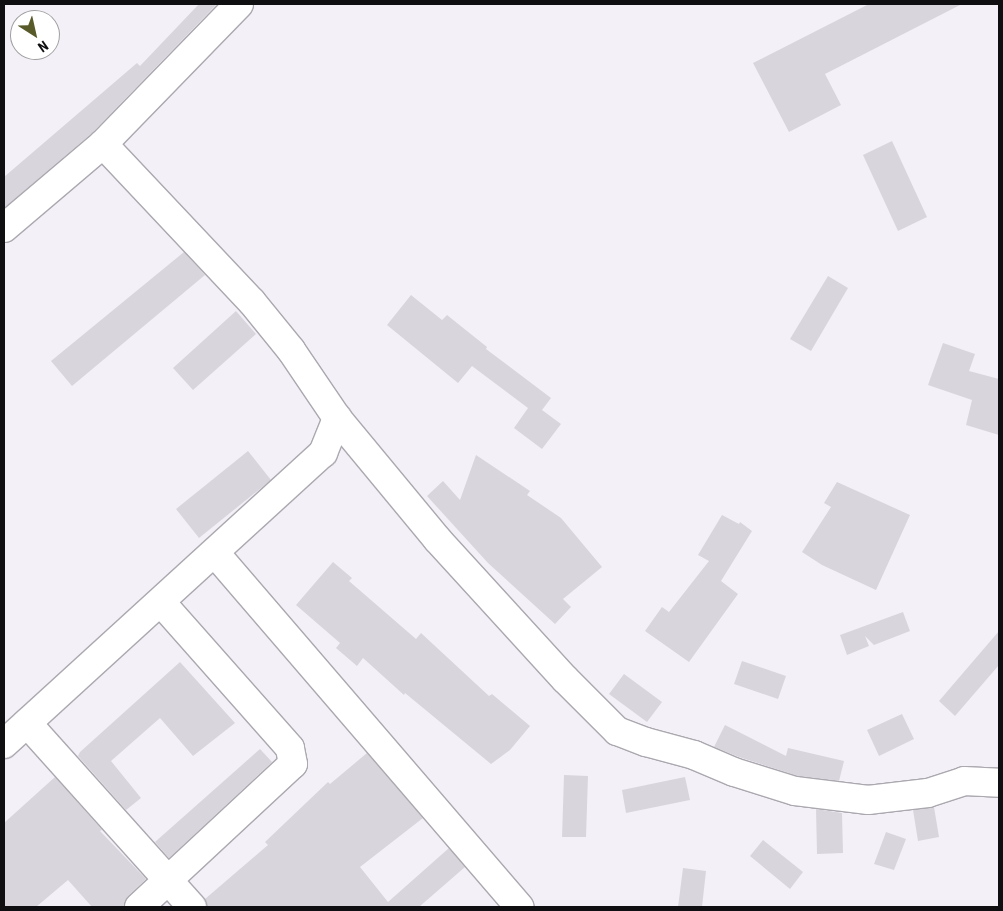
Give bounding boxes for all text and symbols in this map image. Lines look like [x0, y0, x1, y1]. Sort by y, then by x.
north arrow [10, 10, 60, 60]
text: N [35, 37, 51, 55]

